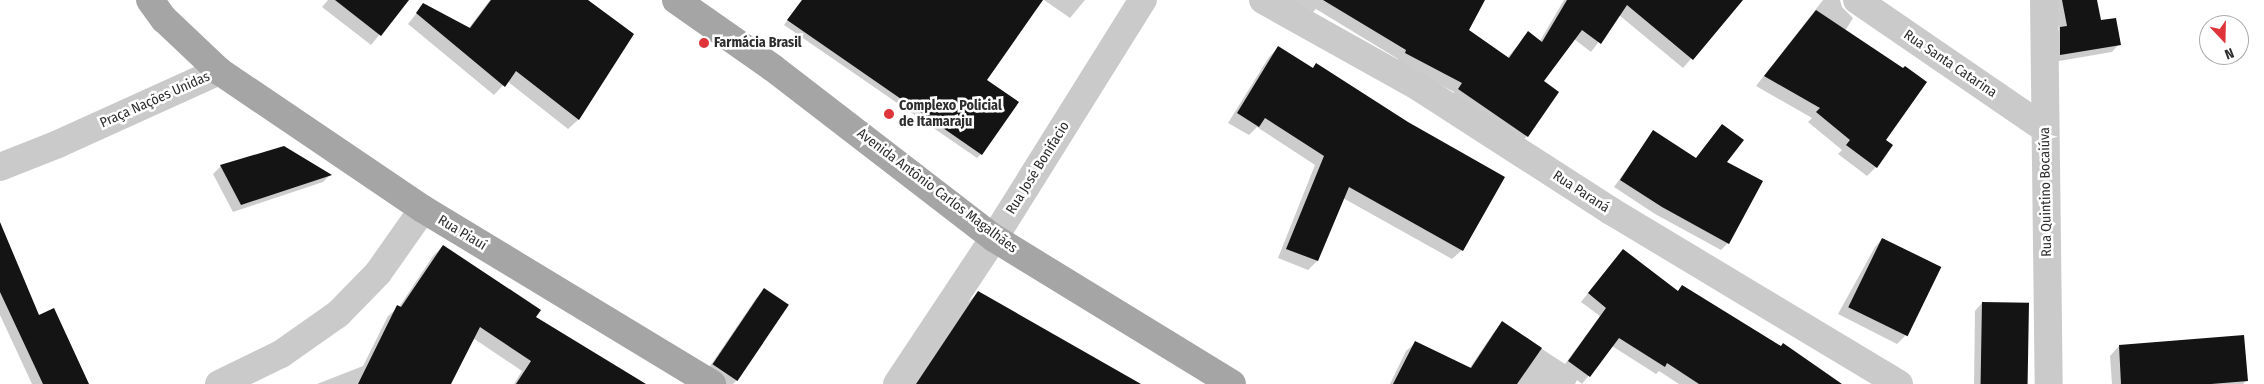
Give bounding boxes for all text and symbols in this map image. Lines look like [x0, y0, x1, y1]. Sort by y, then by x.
north arrow [2199, 15, 2249, 65]
street label: Rua Santa Catarina [1900, 27, 2000, 101]
place label: Farmácia Brasil [714, 35, 802, 51]
marker: Farmácia Brasil [698, 37, 710, 49]
text: N [2222, 44, 2236, 63]
street label: Praça Nações Unidas [98, 68, 212, 132]
place label: Complexo Policial de Itamaraju [899, 98, 1002, 130]
marker: Complexo Policial de Itamaraju [883, 108, 895, 120]
street label: Rua José Bonifacio [1003, 119, 1073, 217]
street label: Avenida Antônio Carlos Magalhães [853, 125, 1021, 257]
street label: Rua Quintino Bocaiúva [2036, 127, 2056, 257]
street label: Rua Paraná [1550, 167, 1612, 217]
street label: Rua Piauí [435, 212, 489, 254]

